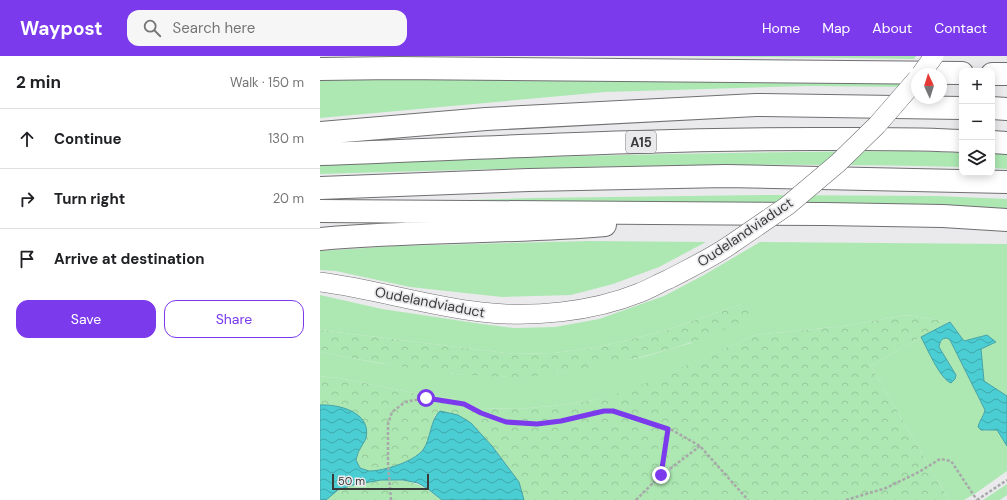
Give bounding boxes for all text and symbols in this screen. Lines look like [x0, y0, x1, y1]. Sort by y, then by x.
search box [127, 10, 407, 46]
text: Waypost [20, 16, 103, 41]
icon: search [141, 17, 163, 39]
text: Search here [173, 18, 255, 38]
text: Home [762, 19, 800, 37]
text: Map [822, 19, 850, 37]
text: About [872, 19, 912, 37]
text: Contact [934, 19, 987, 37]
north arrow [911, 68, 947, 104]
map controls [959, 68, 995, 176]
button: + [959, 68, 995, 104]
text: 2 min [16, 71, 61, 93]
text: Walk · 150 m [230, 74, 304, 91]
button: − [959, 104, 995, 140]
icon: ahead [16, 128, 38, 150]
text: Continue [54, 129, 122, 149]
text: 130 m [268, 130, 304, 147]
road number: A15 [626, 131, 656, 153]
button: layers [959, 140, 995, 176]
icon: right [16, 188, 38, 210]
text: Turn right [54, 189, 125, 209]
text: 20 m [273, 190, 304, 207]
street label: Oudelandviaduct [694, 193, 796, 271]
icon: arrive [16, 248, 38, 270]
text: Arrive at destination [54, 249, 205, 269]
street label: Oudelandviaduct [374, 283, 486, 321]
button: Save [16, 300, 156, 338]
button: Share [164, 300, 304, 338]
route start [417, 389, 435, 407]
route end [652, 466, 670, 484]
scale bar [332, 472, 429, 491]
text: 50 m [338, 474, 365, 488]

